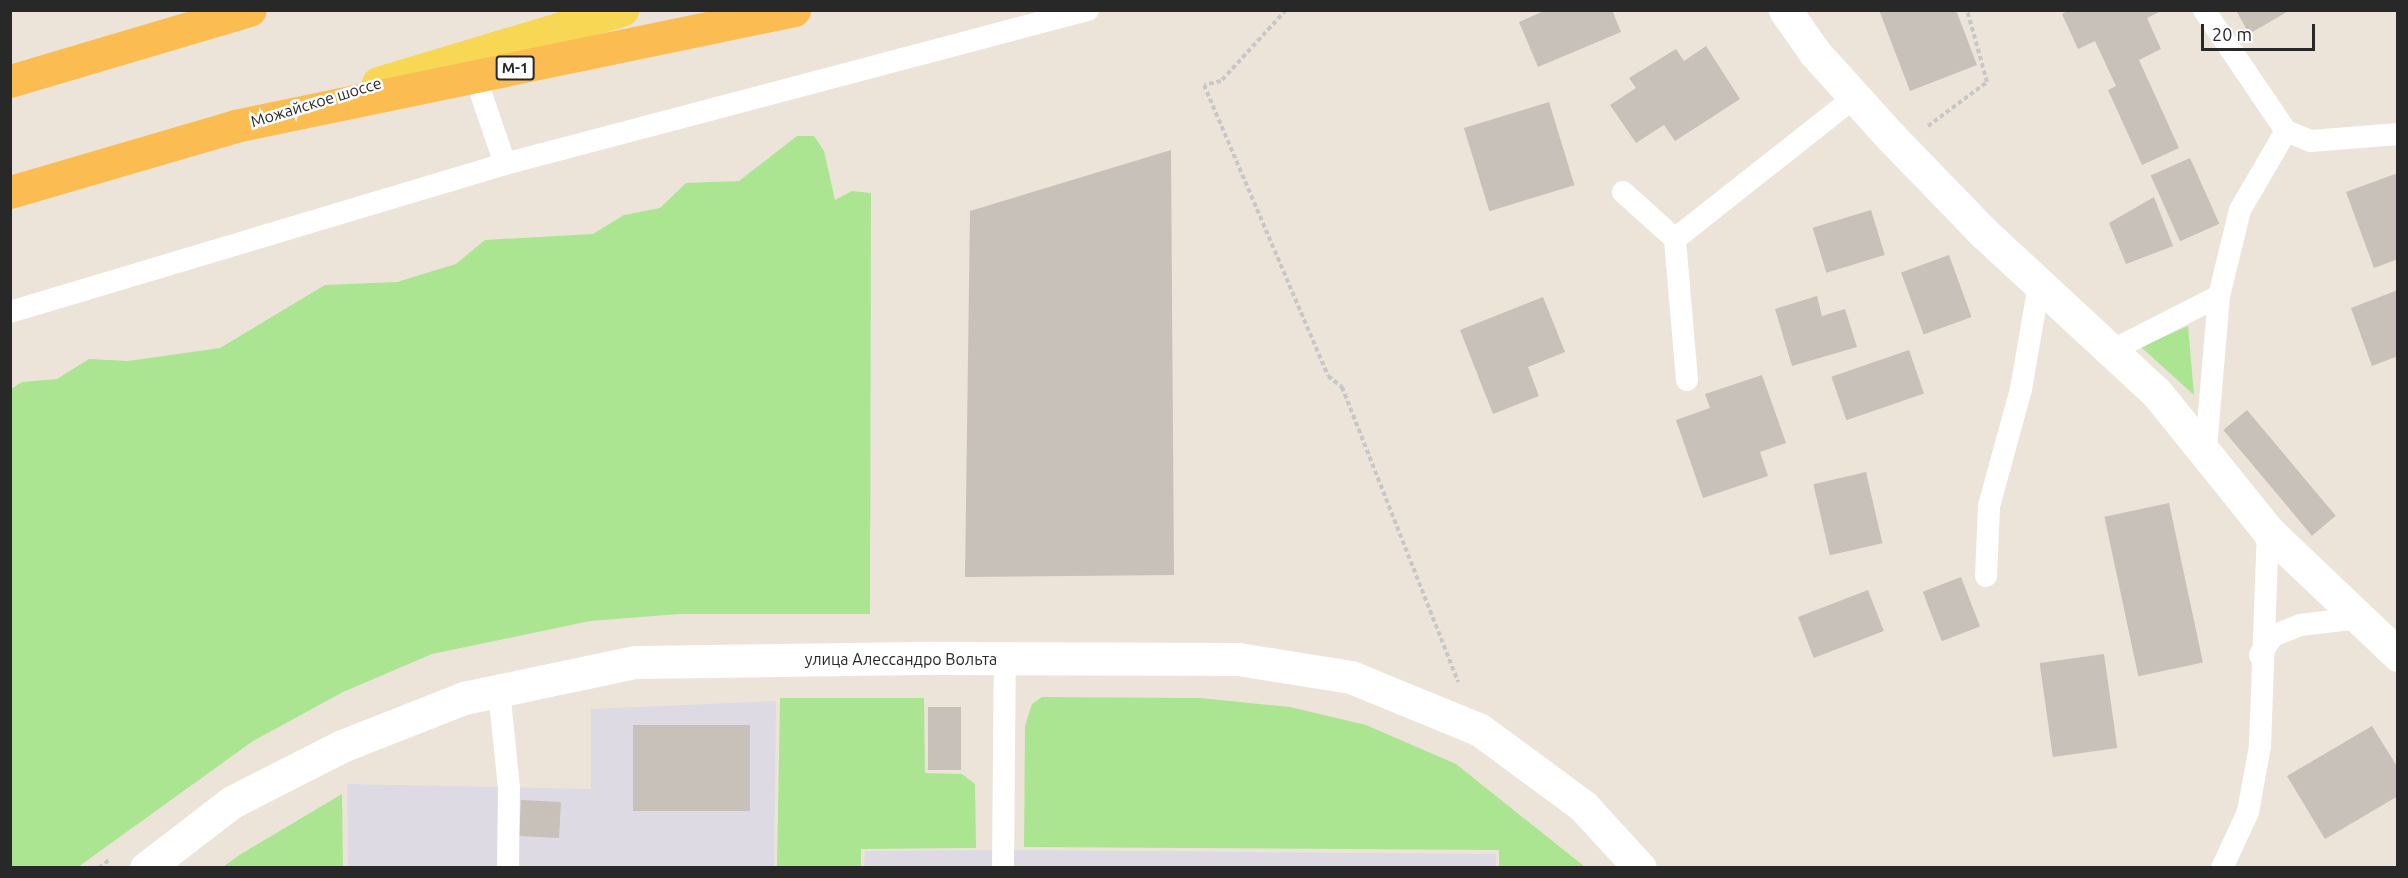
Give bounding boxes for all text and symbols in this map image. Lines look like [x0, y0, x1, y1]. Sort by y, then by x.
scale bar [2204, 12, 2318, 50]
text: 20 m [2212, 24, 2252, 44]
road number: М-1 [496, 56, 534, 80]
street label: Можайское шоссе [248, 73, 384, 131]
street label: улица Алессандро Вольта [805, 649, 997, 669]

